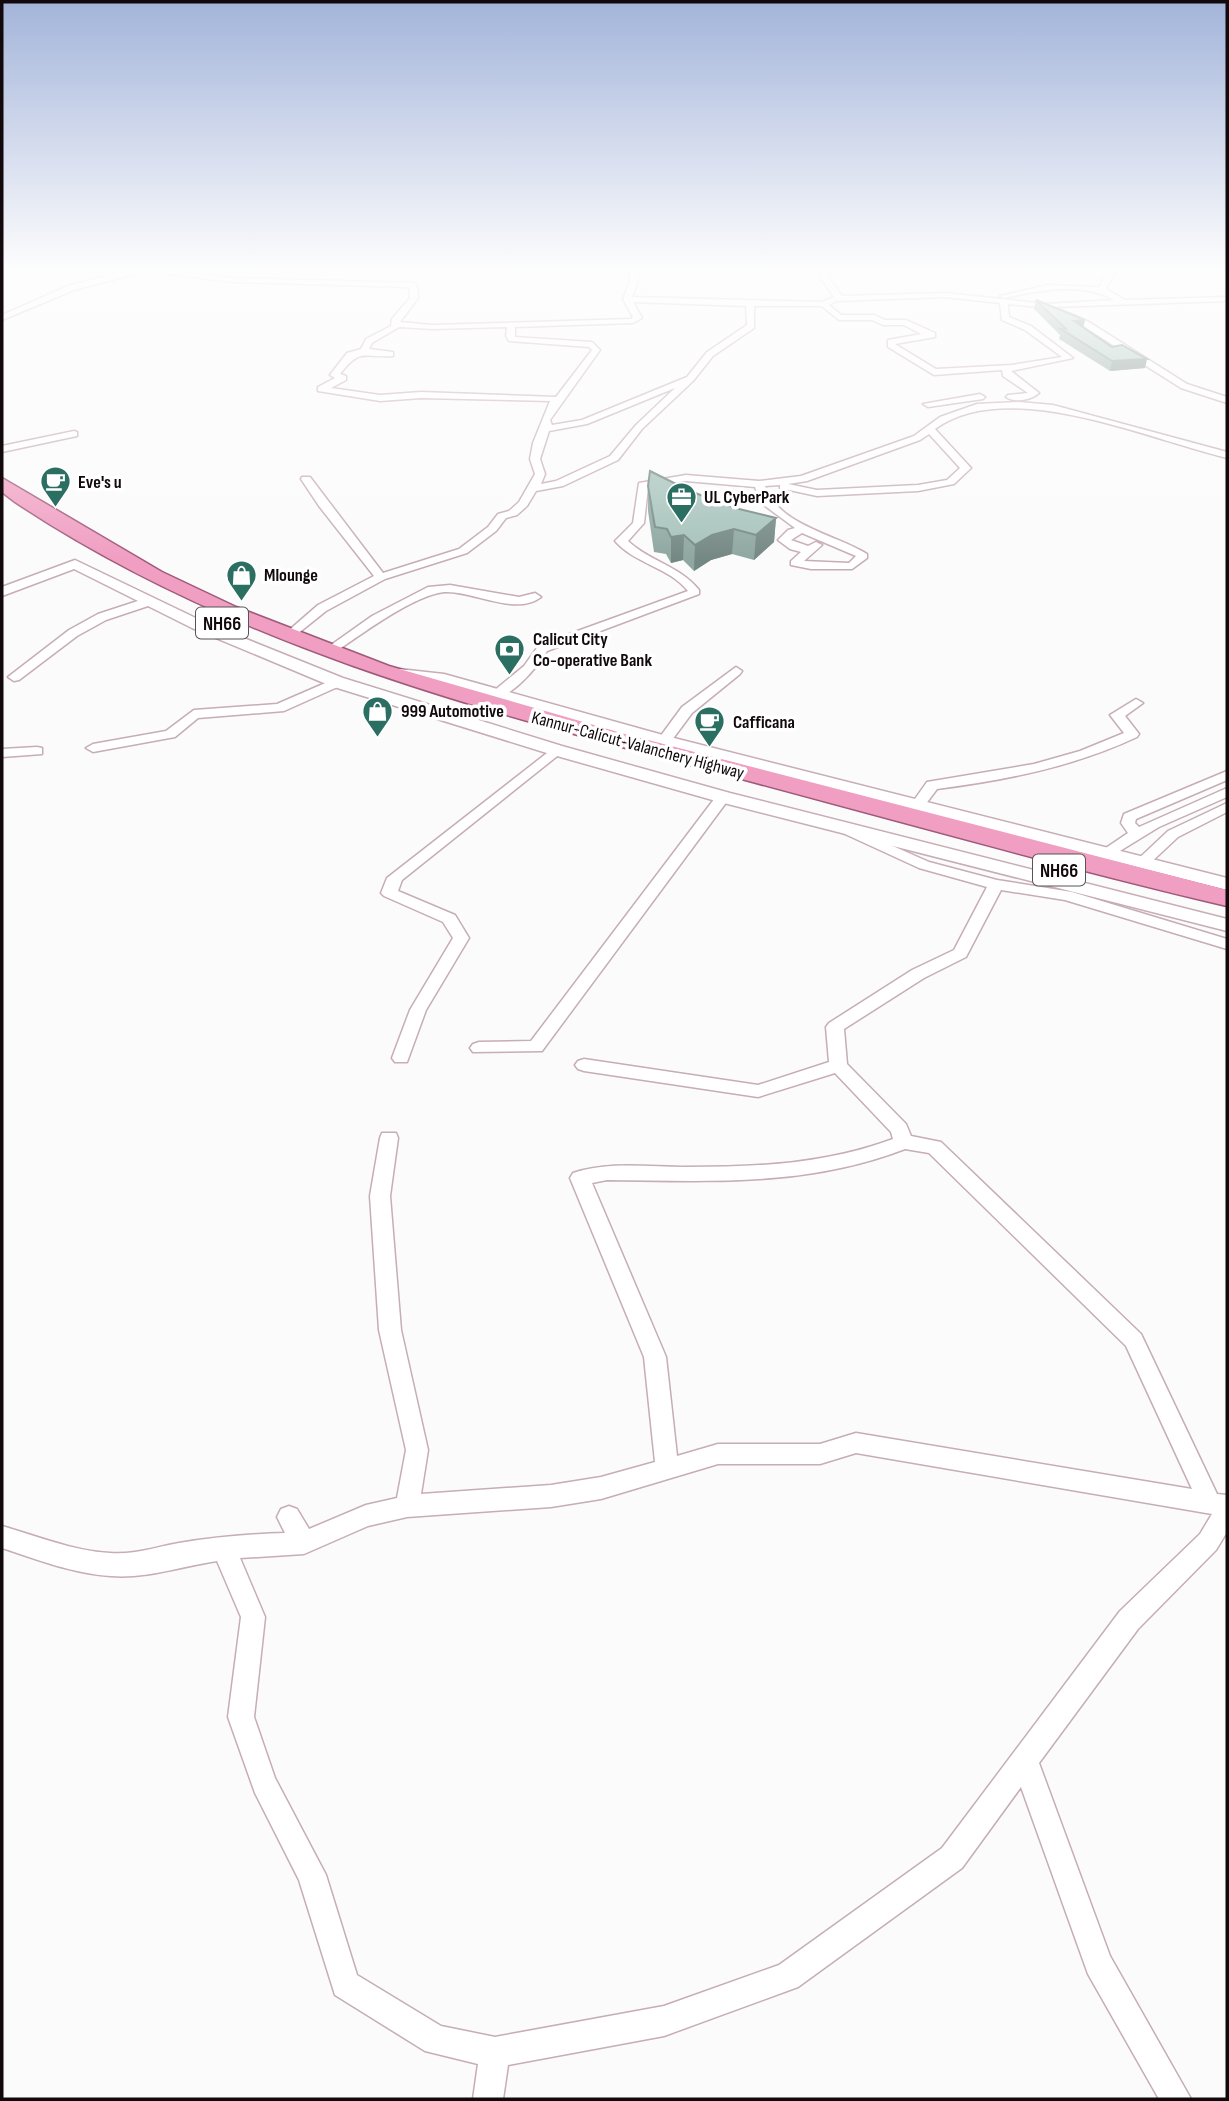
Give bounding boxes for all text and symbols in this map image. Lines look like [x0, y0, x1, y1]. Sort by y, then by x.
cafe icon: Eve's u [38, 465, 72, 509]
place label: Eve's u [78, 472, 122, 493]
office icon: UL CyberPark [664, 480, 698, 524]
place label: UL CyberPark [704, 487, 790, 508]
shop icon: Mlounge [224, 558, 258, 602]
place label: Mlounge [264, 565, 318, 586]
road number: NH66 [196, 608, 248, 638]
place label: Calicut City Co-operative Bank [533, 629, 652, 671]
bank icon: Calicut City Co-operative Bank [493, 632, 527, 676]
shop icon: 999 Automotive [361, 694, 395, 738]
place label: 999 Automotive [401, 701, 504, 722]
cafe icon: Cafficana [693, 705, 727, 749]
street label: Kannur-Calicut-Valanchery Highway [529, 707, 746, 784]
place label: Cafficana [733, 712, 795, 733]
road number: NH66 [1033, 855, 1085, 886]

